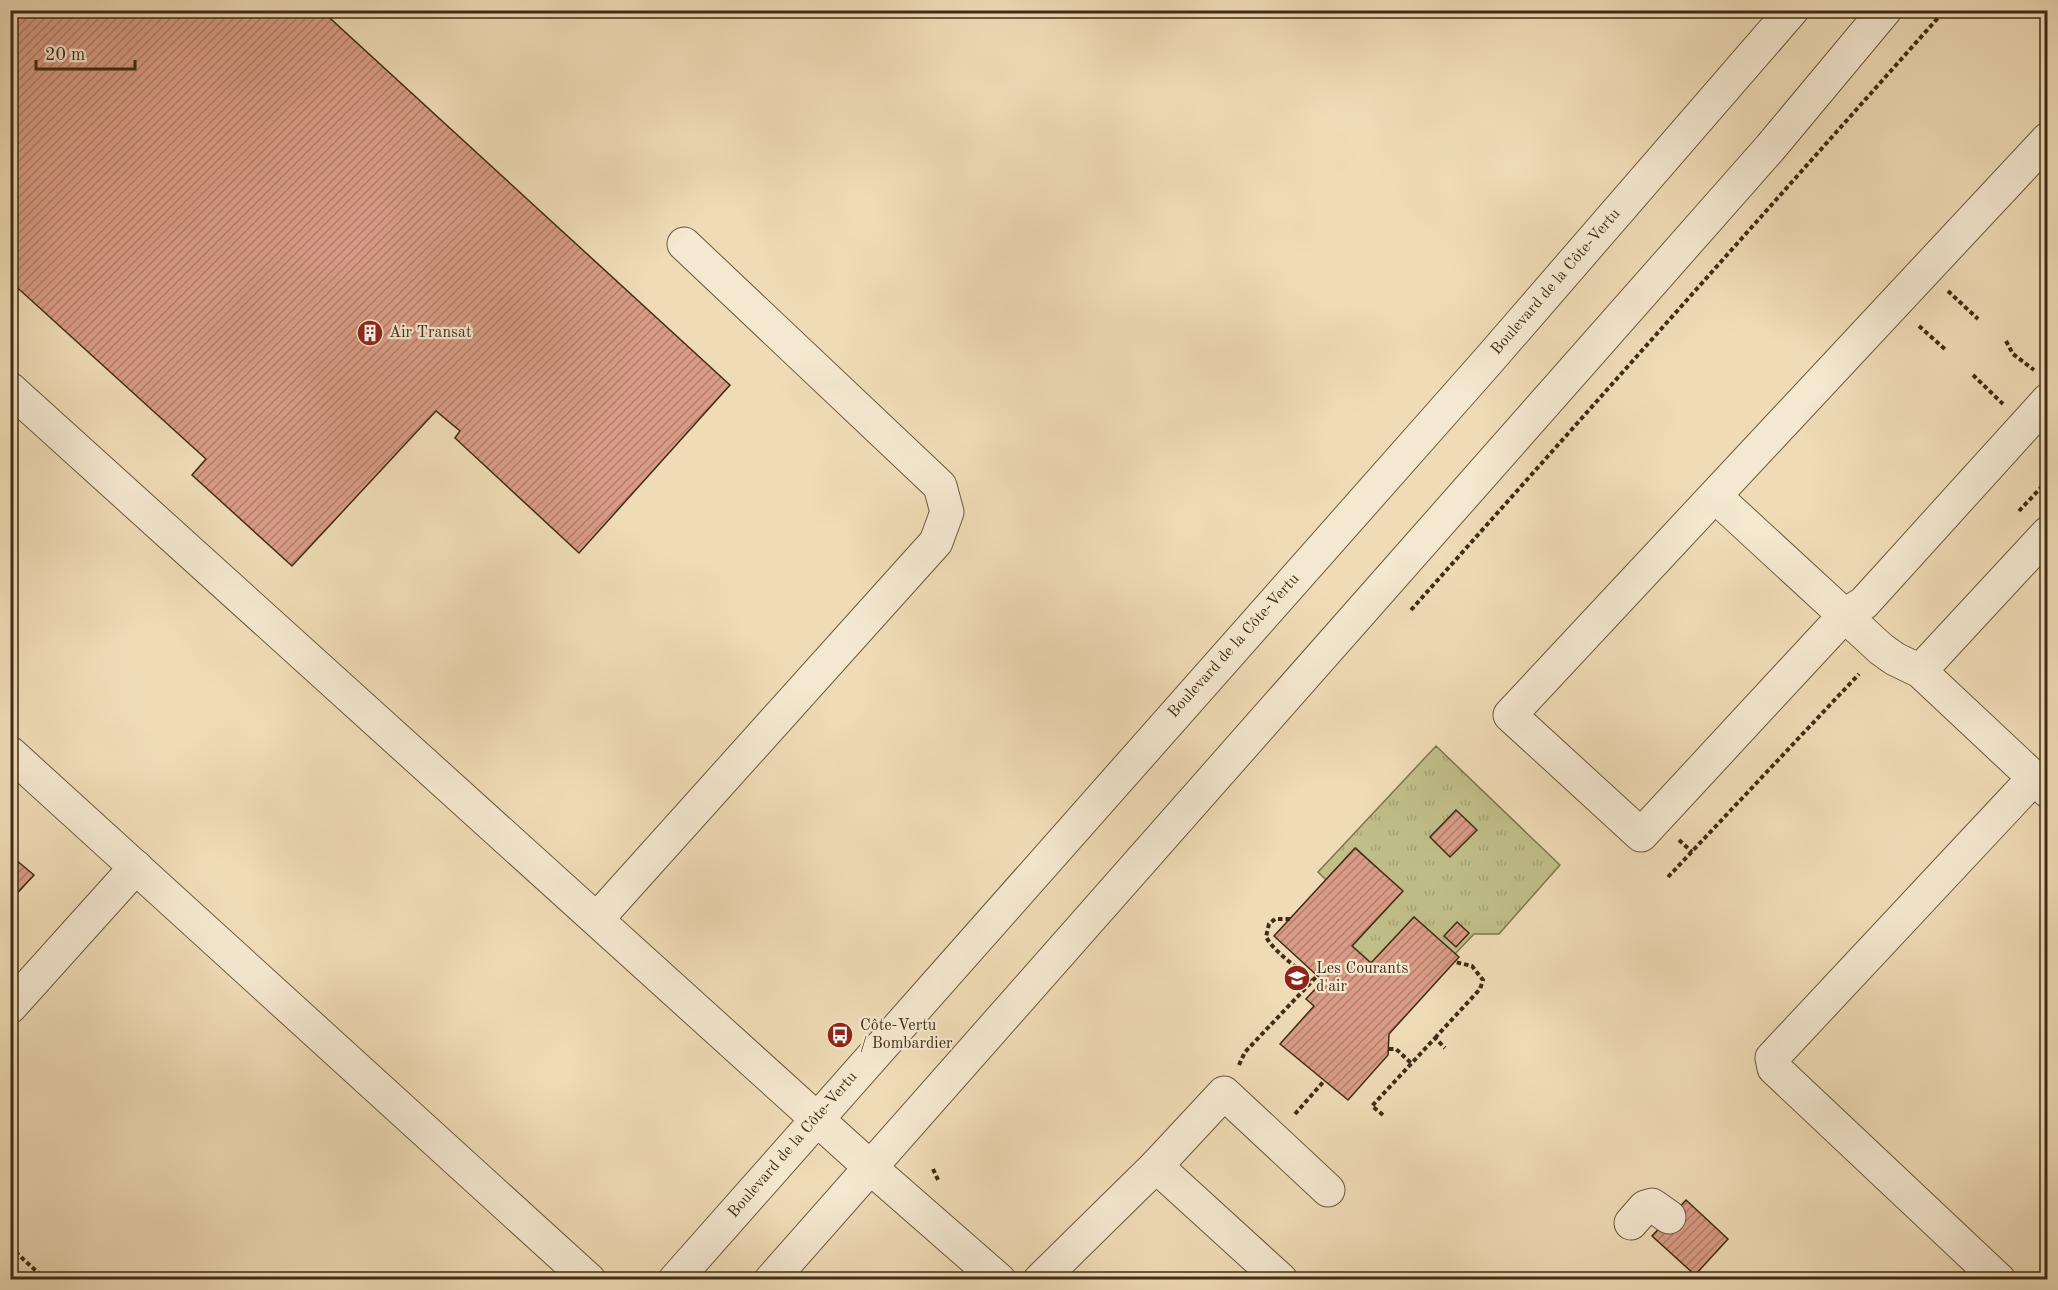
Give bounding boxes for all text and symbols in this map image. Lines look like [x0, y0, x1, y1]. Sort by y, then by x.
scale bar [36, 33, 135, 71]
text: 20 m [45, 46, 85, 64]
street label: Boulevard de la Côte-Vertu [1488, 206, 1624, 358]
building icon: Air Transat [355, 318, 385, 348]
place label: Air Transat [389, 325, 472, 341]
street label: Boulevard de la Côte-Vertu [1165, 571, 1303, 721]
place label: Les Courants d'air [1316, 961, 1408, 995]
school or university icon: Les Courants d'air [1282, 963, 1312, 993]
place label: Côte-Vertu / Bombardier [860, 1018, 953, 1052]
bus stop icon: Côte-Vertu / Bombardier [825, 1020, 855, 1050]
street label: Boulevard de la Côte-Vertu [725, 1069, 861, 1221]

